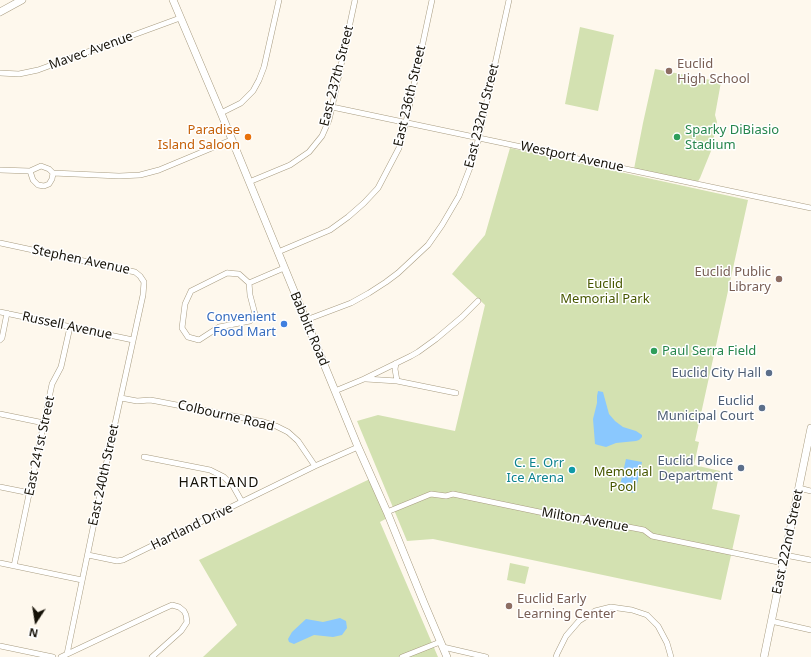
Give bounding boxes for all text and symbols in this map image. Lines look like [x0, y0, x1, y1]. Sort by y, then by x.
street label: East 237th Street [317, 24, 357, 128]
street label: Mavec Avenue [47, 29, 135, 73]
street label: East 236th Street [391, 44, 429, 148]
place label: Euclid High School [677, 56, 750, 87]
street label: East 232nd Street [462, 62, 502, 170]
marker: Euclid High School [664, 66, 674, 76]
place label: Paradise Island Saloon [158, 122, 240, 153]
place label: Sparky DiBiasio Stadium [685, 122, 779, 153]
marker: Paradise Island Saloon [243, 132, 253, 142]
marker: Sparky DiBiasio Stadium [672, 132, 682, 142]
street label: Westport Avenue [519, 138, 625, 176]
street label: Stephen Avenue [31, 242, 131, 278]
place label: Euclid Public Library [695, 264, 771, 295]
marker: Euclid Public Library [774, 274, 784, 284]
park label: Euclid Memorial Park [560, 276, 650, 307]
street label: Babbitt Road [286, 290, 332, 368]
street label: Russell Avenue [21, 309, 113, 343]
place label: Convenient Food Mart [207, 309, 276, 340]
marker: Convenient Food Mart [279, 319, 289, 329]
place label: Paul Serra Field [662, 343, 756, 359]
marker: Paul Serra Field [649, 346, 659, 356]
place label: Euclid City Hall [672, 365, 761, 381]
marker: Euclid City Hall [764, 368, 774, 378]
place label: Euclid Municipal Court [657, 393, 754, 424]
street label: East 241st Street [22, 395, 58, 497]
street label: Colbourne Road [176, 397, 276, 435]
marker: Euclid Municipal Court [757, 403, 767, 413]
street label: East 240th Street [86, 423, 122, 527]
place label: Euclid Police Department [657, 453, 733, 484]
place label: C. E. Orr Ice Arena [507, 455, 564, 486]
marker: Euclid Police Department [736, 463, 746, 473]
park label: Memorial Pool [594, 464, 652, 495]
marker: C. E. Orr Ice Arena [567, 465, 577, 475]
district label: HARTLAND [179, 475, 259, 491]
street label: East 222nd Street [769, 488, 807, 596]
street label: Hartland Drive [148, 500, 236, 554]
street label: Milton Avenue [540, 505, 630, 535]
place label: Euclid Early Learning Center [517, 591, 616, 622]
north arrow [16, 601, 56, 641]
marker: Euclid Early Learning Center [504, 601, 514, 611]
text: N [27, 625, 39, 641]

